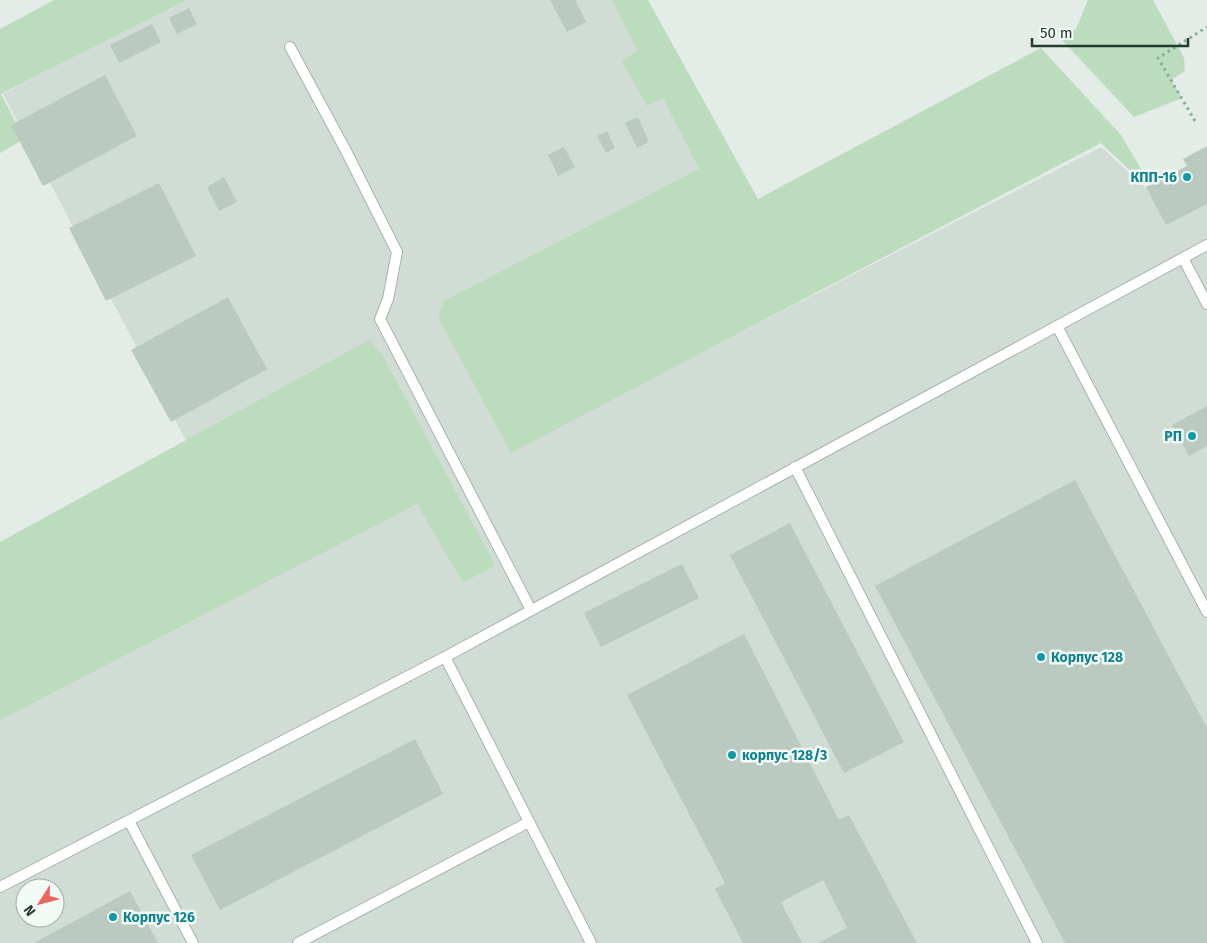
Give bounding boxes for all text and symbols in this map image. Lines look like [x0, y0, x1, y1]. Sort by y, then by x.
scale bar [1032, 15, 1188, 47]
text: 50 m [1040, 24, 1073, 42]
place label: КПП-16 [1131, 169, 1177, 186]
marker: КПП-16 [1181, 171, 1193, 183]
place label: РП [1164, 428, 1182, 445]
marker: РП [1186, 430, 1198, 442]
place label: Корпус 128 [1051, 649, 1123, 666]
marker: Корпус 128 [1035, 651, 1047, 663]
place label: корпус 128/3 [742, 747, 827, 764]
marker: корпус 128/3 [726, 749, 738, 761]
north arrow [15, 878, 65, 928]
text: N [20, 902, 39, 919]
place label: Корпус 126 [123, 909, 195, 926]
marker: Корпус 126 [107, 911, 119, 923]

